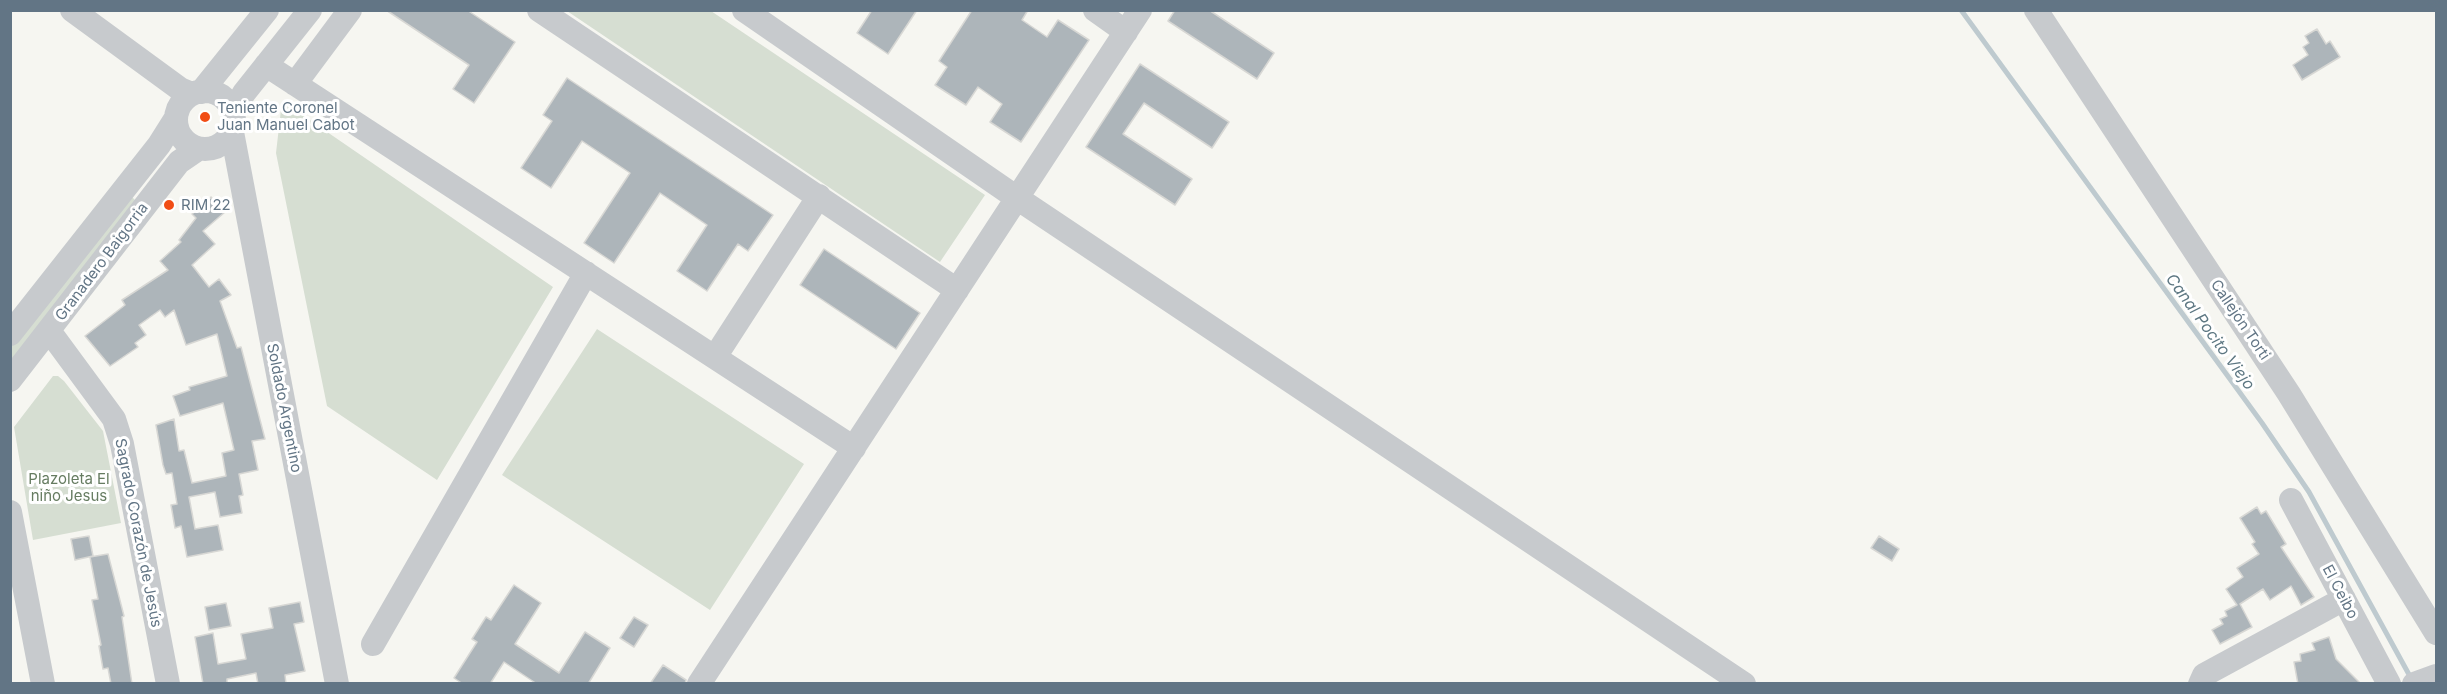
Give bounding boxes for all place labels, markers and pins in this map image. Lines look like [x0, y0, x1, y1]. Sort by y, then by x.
place label: Teniente Coronel Juan Manuel Cabot [217, 99, 355, 134]
marker: Teniente Coronel Juan Manuel Cabot [198, 110, 212, 124]
place label: RIM 22 [181, 196, 231, 214]
marker: RIM 22 [162, 198, 176, 212]

